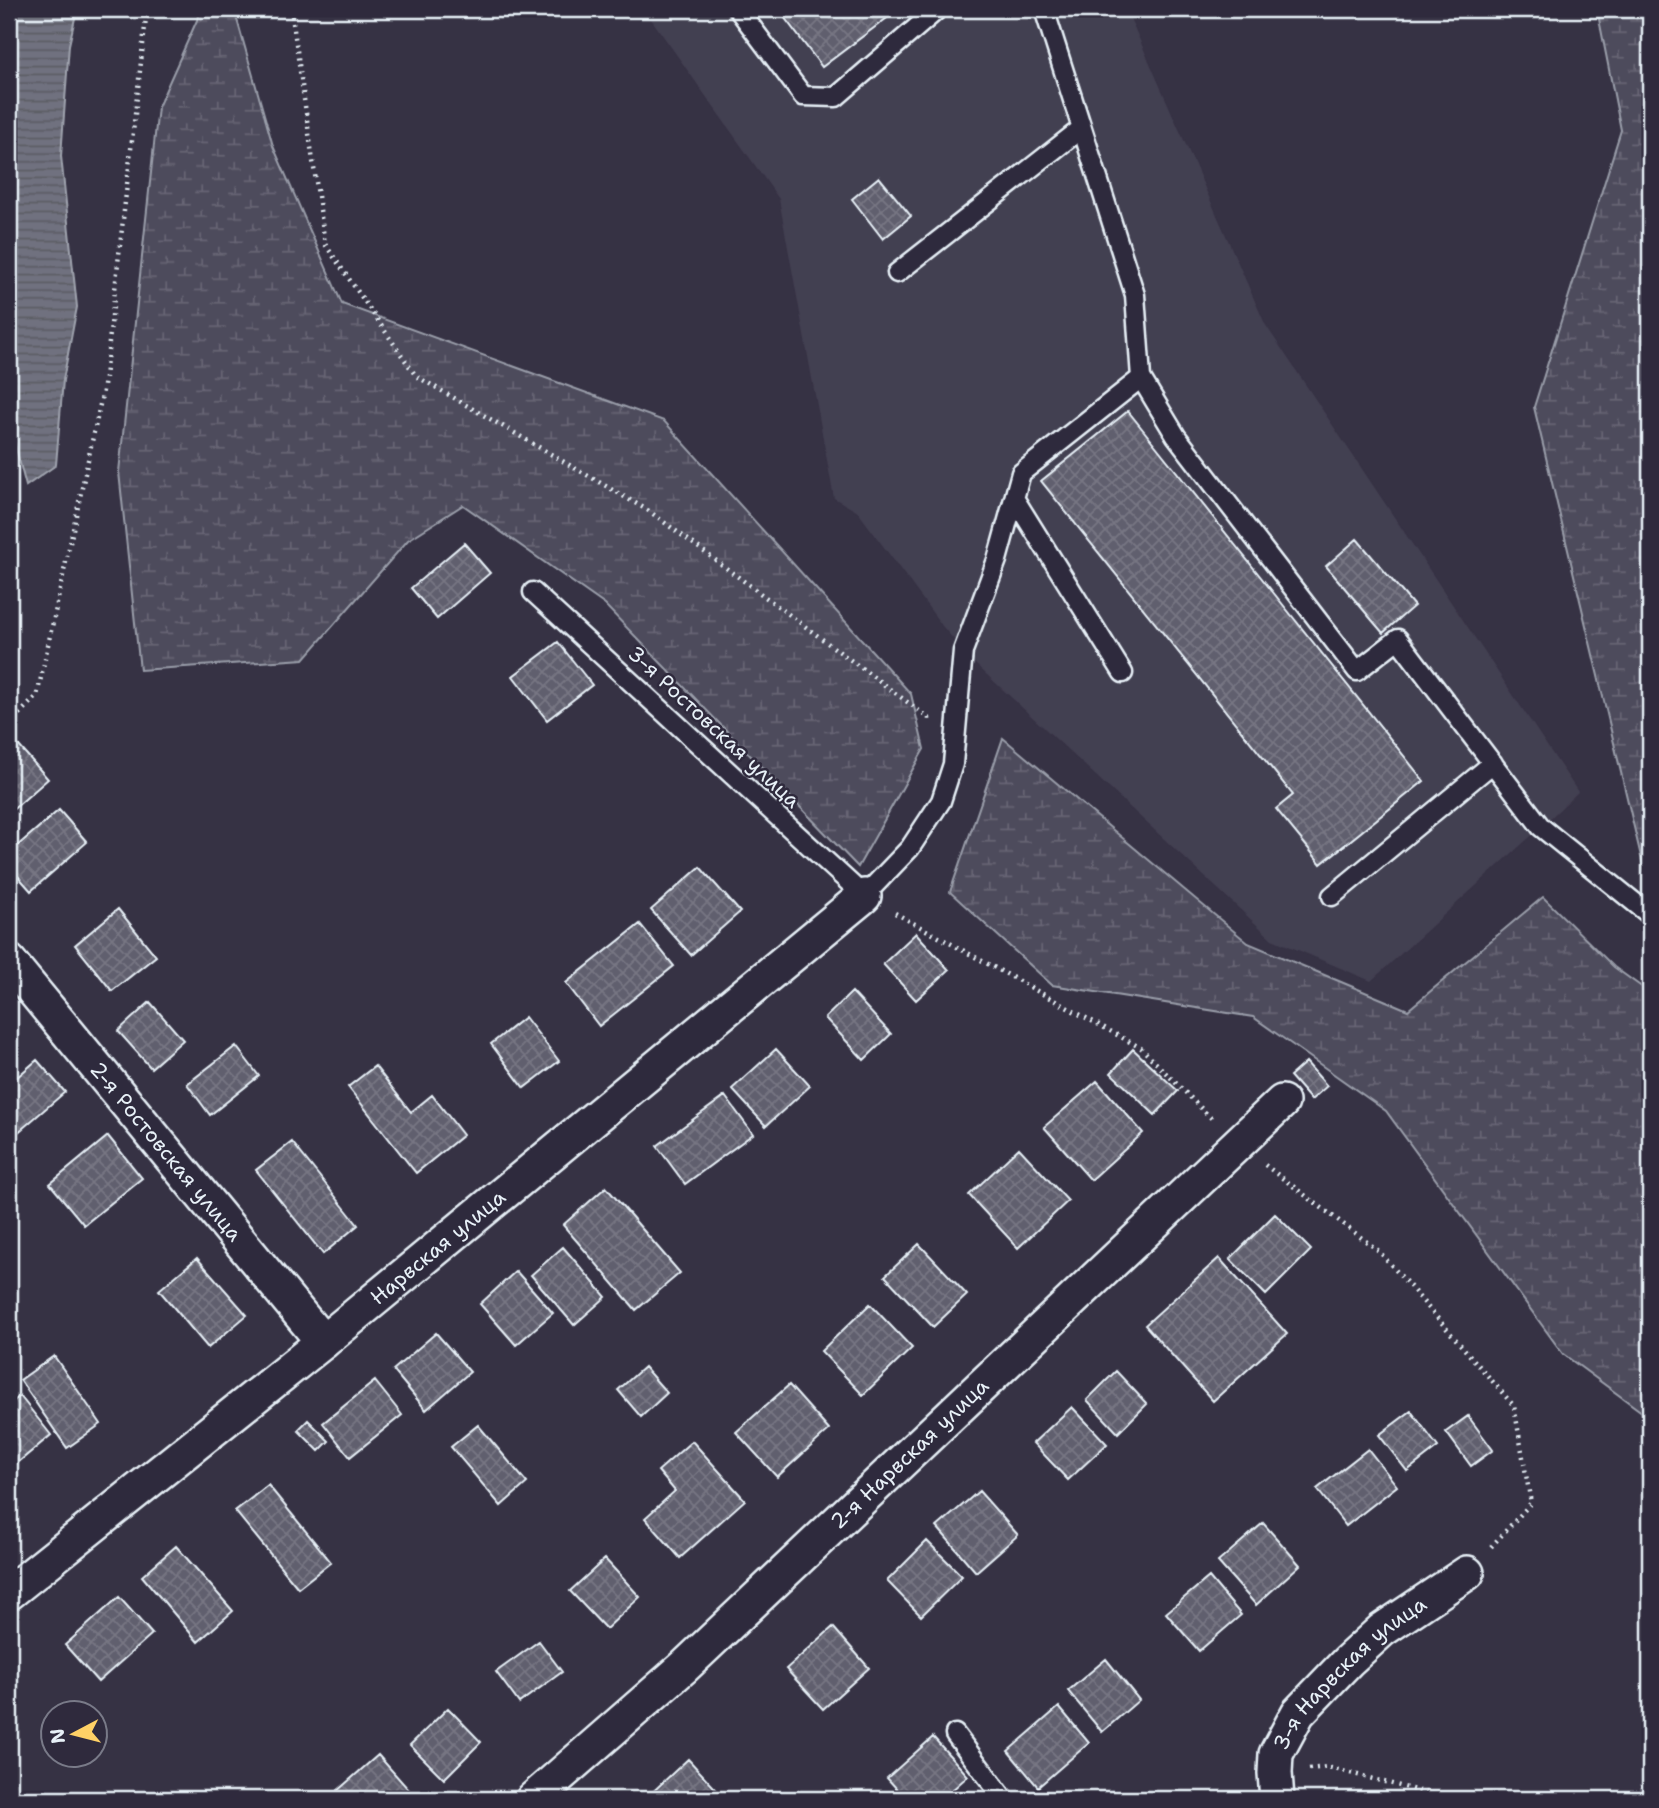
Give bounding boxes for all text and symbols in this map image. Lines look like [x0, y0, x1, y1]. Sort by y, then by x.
street label: 3-я Ростовская улица [622, 640, 806, 814]
street label: 2-я Ростовская улица [84, 1056, 249, 1247]
street label: Нарвская улица [364, 1183, 511, 1311]
street label: 2-я Нарвская улица [824, 1372, 995, 1535]
street label: 3-я Нарвская улица [1267, 1590, 1432, 1755]
north arrow [38, 1700, 108, 1770]
text: N [44, 1727, 71, 1745]

